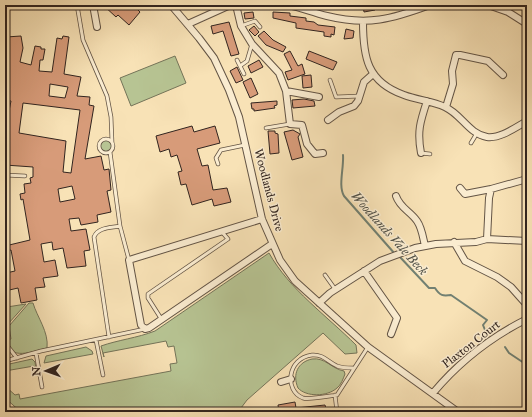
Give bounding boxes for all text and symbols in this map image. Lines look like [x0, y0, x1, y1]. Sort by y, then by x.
street label: Woodlands Drive [251, 147, 287, 233]
water label: Woodlands Vale Beck [347, 189, 431, 279]
street label: Plaxton Court [439, 317, 503, 371]
north arrow [26, 351, 66, 391]
text: N [30, 366, 43, 376]

